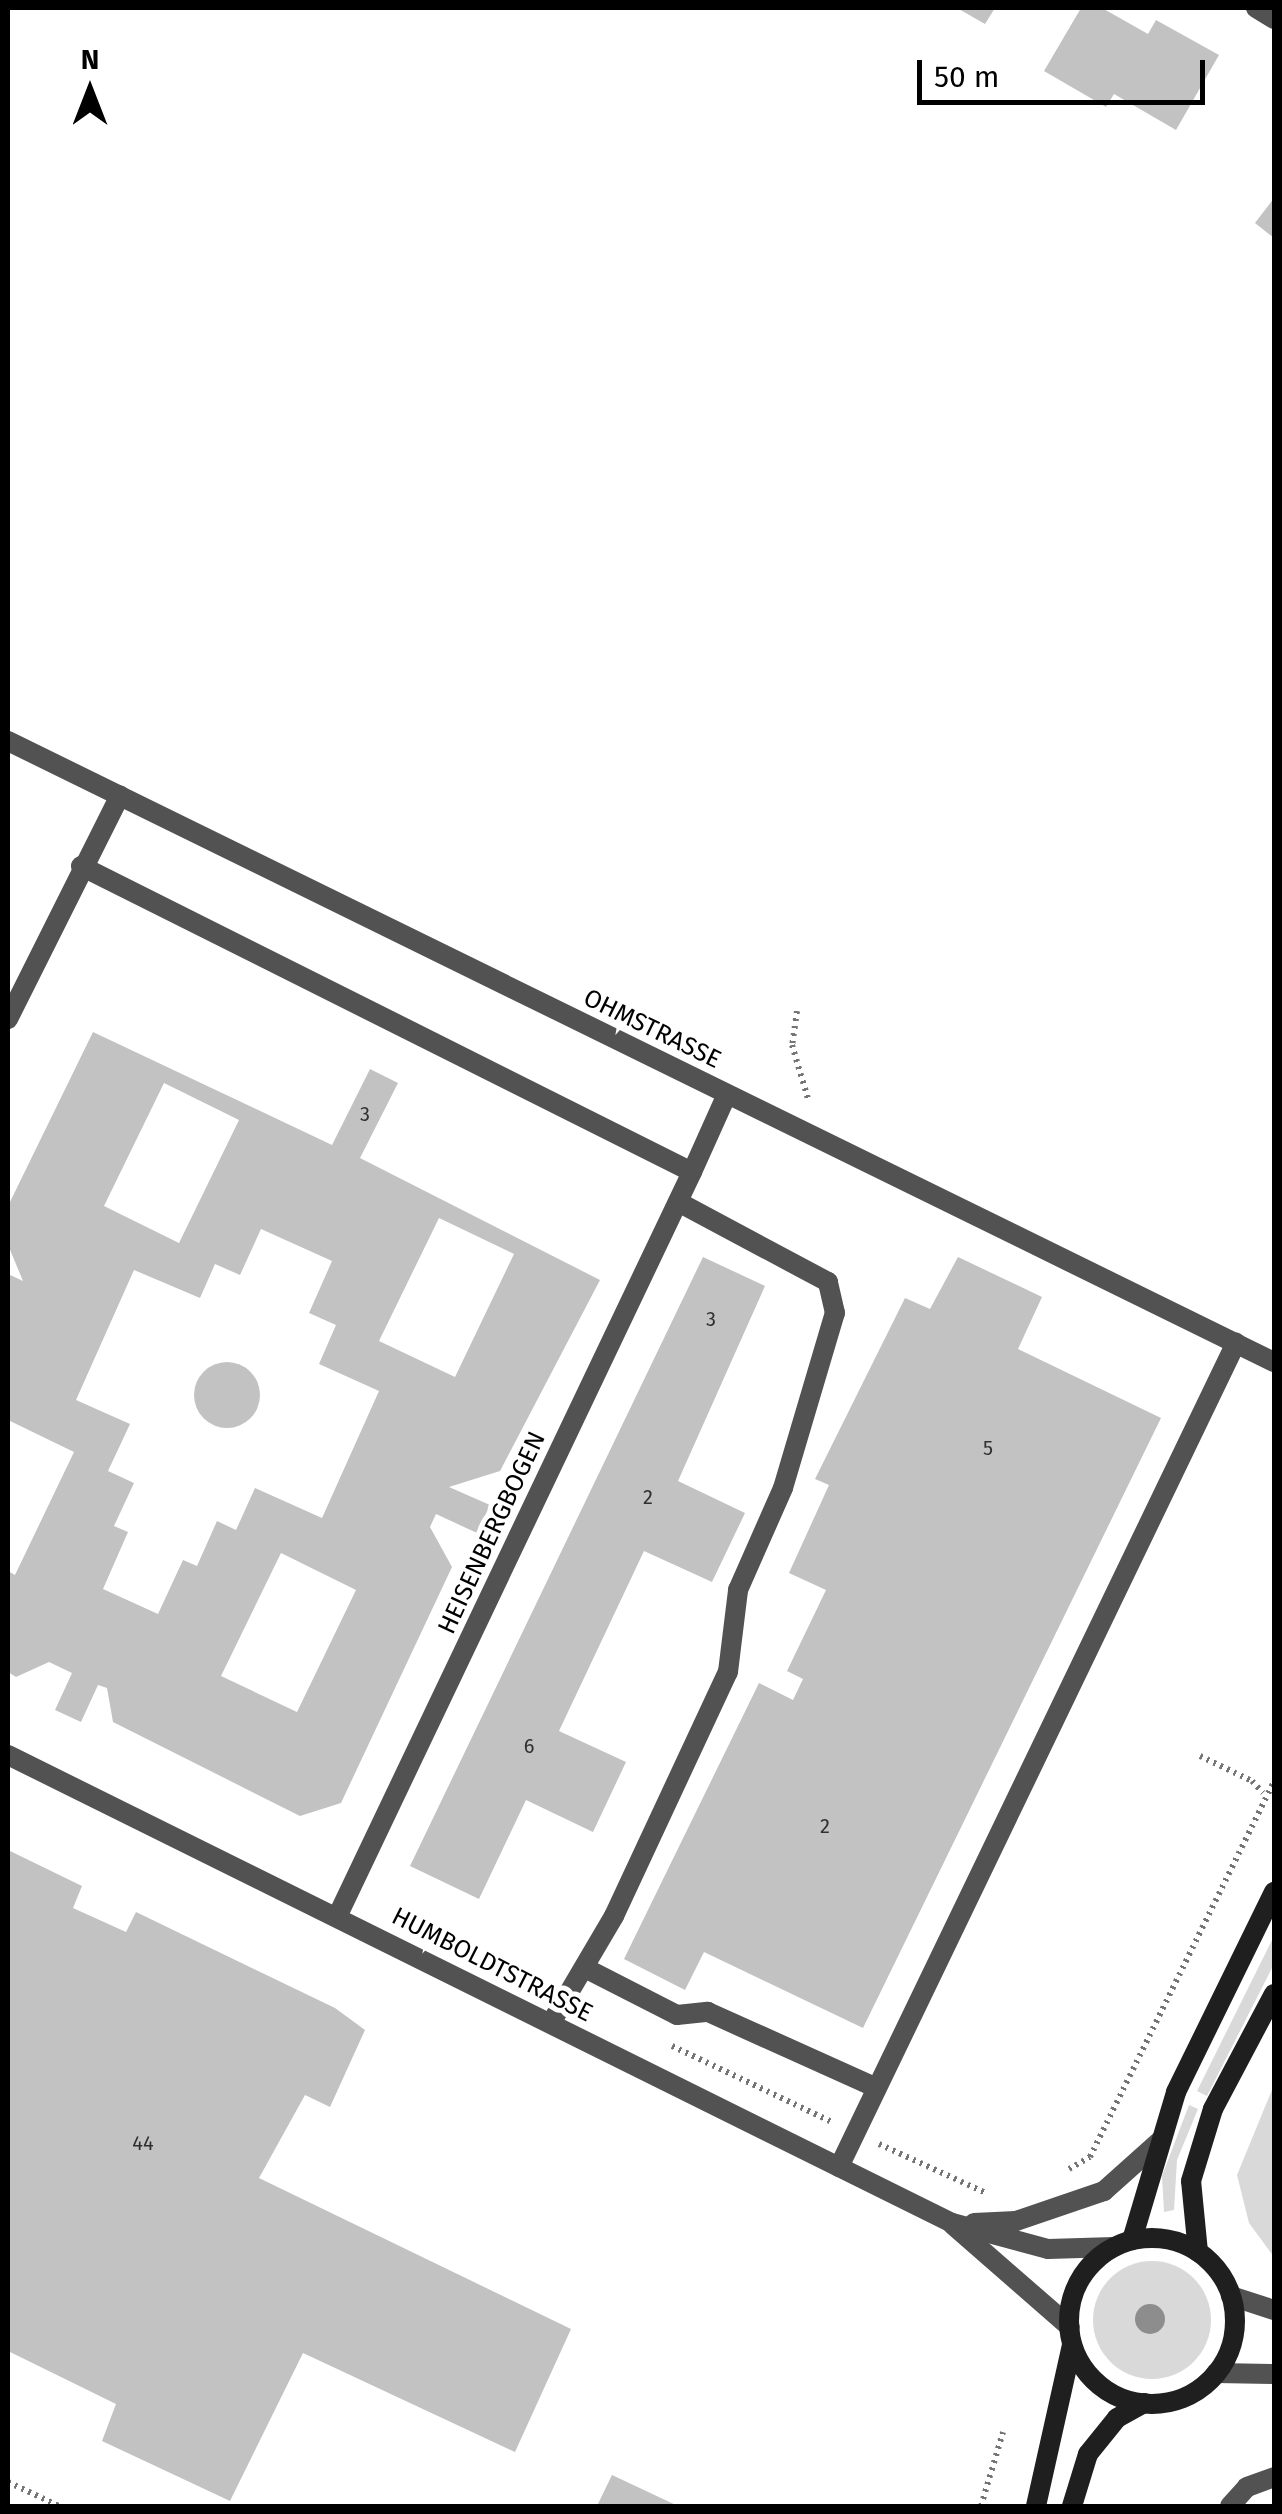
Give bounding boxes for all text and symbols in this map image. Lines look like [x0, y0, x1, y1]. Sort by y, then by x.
north arrow [40, 40, 140, 140]
scale bar [922, 40, 1210, 102]
text: N [81, 43, 99, 76]
text: 50 m [934, 59, 999, 95]
street label: OHMSTRASSE [578, 983, 726, 1075]
house number: 3 [360, 1102, 370, 1126]
house number: 3 [706, 1307, 716, 1331]
street label: HEISENBERGBOGEN [432, 1427, 552, 1639]
house number: 5 [983, 1436, 993, 1460]
house number: 2 [643, 1485, 653, 1509]
house number: 6 [524, 1734, 534, 1758]
house number: 2 [820, 1814, 830, 1838]
street label: HUMBOLDTSTRASSE [387, 1901, 597, 2029]
house number: 44 [132, 2131, 154, 2155]

